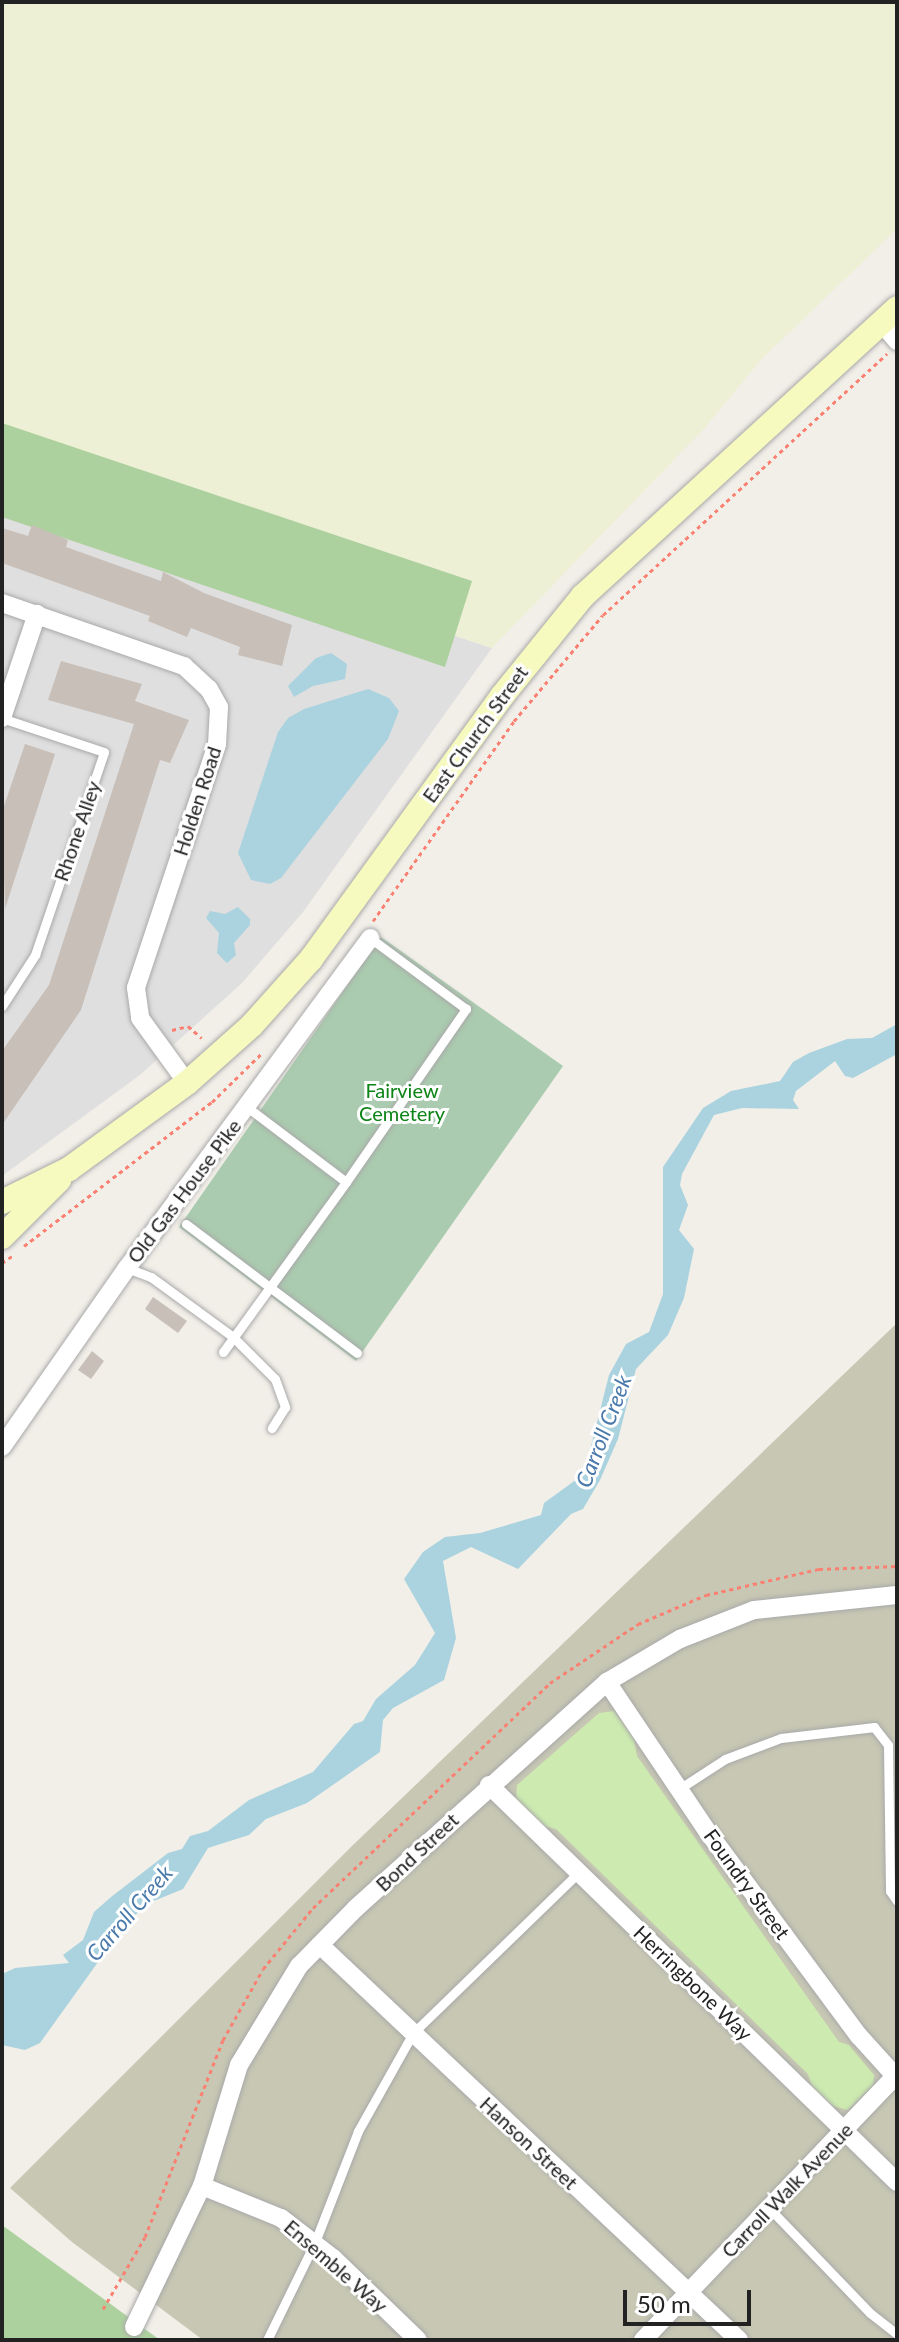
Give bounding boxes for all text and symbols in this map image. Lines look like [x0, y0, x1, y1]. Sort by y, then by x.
street label: East Church Street [417, 661, 533, 807]
street label: Holden Road [168, 743, 226, 859]
street label: Rhone Alley [49, 777, 105, 885]
park label: Fairview Cemetery [359, 1078, 445, 1125]
street label: Old Gas House Pike [122, 1114, 246, 1268]
water label: Carroll Creek [570, 1371, 636, 1491]
street label: Bond Street [371, 1808, 463, 1896]
street label: Foundry Street [699, 1824, 795, 1944]
water label: Carroll Creek [80, 1860, 178, 1966]
street label: Herringbone Way [629, 1920, 757, 2046]
street label: Hanson Street [475, 2092, 583, 2194]
street label: Carroll Walk Avenue [716, 2117, 858, 2263]
street label: Ensemble Way [279, 2215, 393, 2317]
scale bar [627, 2274, 755, 2324]
text: 50 m [637, 2289, 691, 2318]

